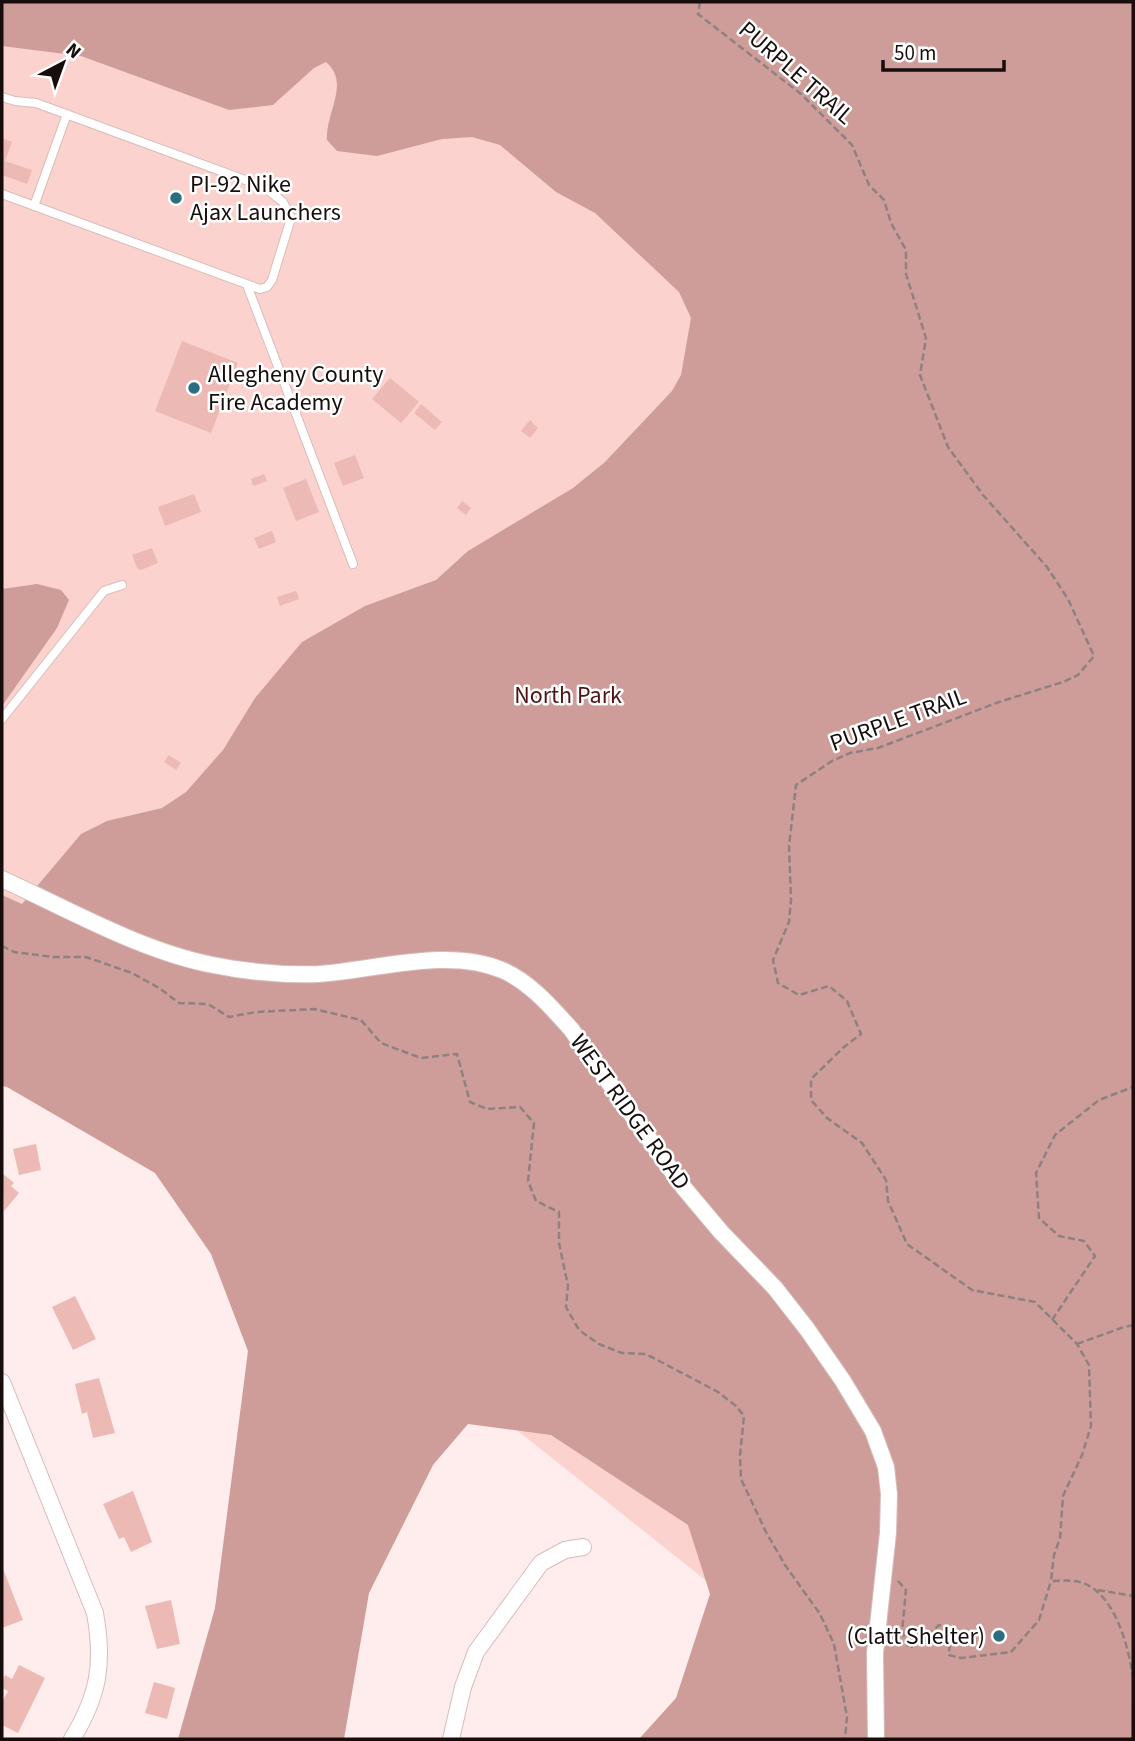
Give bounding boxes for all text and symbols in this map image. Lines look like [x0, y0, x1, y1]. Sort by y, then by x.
street label: PURPLE TRAIL [731, 13, 862, 133]
north arrow [28, 28, 98, 98]
scale bar [883, 28, 1004, 72]
text: N [60, 37, 87, 66]
text: 50 m [894, 38, 936, 68]
place label: PI-92 Nike Ajax Launchers [190, 167, 341, 230]
marker: PI-92 Nike Ajax Launchers [168, 190, 184, 206]
place label: Allegheny County Fire Academy [208, 357, 383, 420]
marker: Allegheny County Fire Academy [186, 380, 202, 396]
park label: North Park [514, 678, 622, 713]
street label: PURPLE TRAIL [825, 679, 971, 761]
street label: WEST RIDGE ROAD [561, 1027, 699, 1197]
place label: (Clatt Shelter) [846, 1619, 985, 1654]
marker: (Clatt Shelter) [991, 1628, 1007, 1644]

